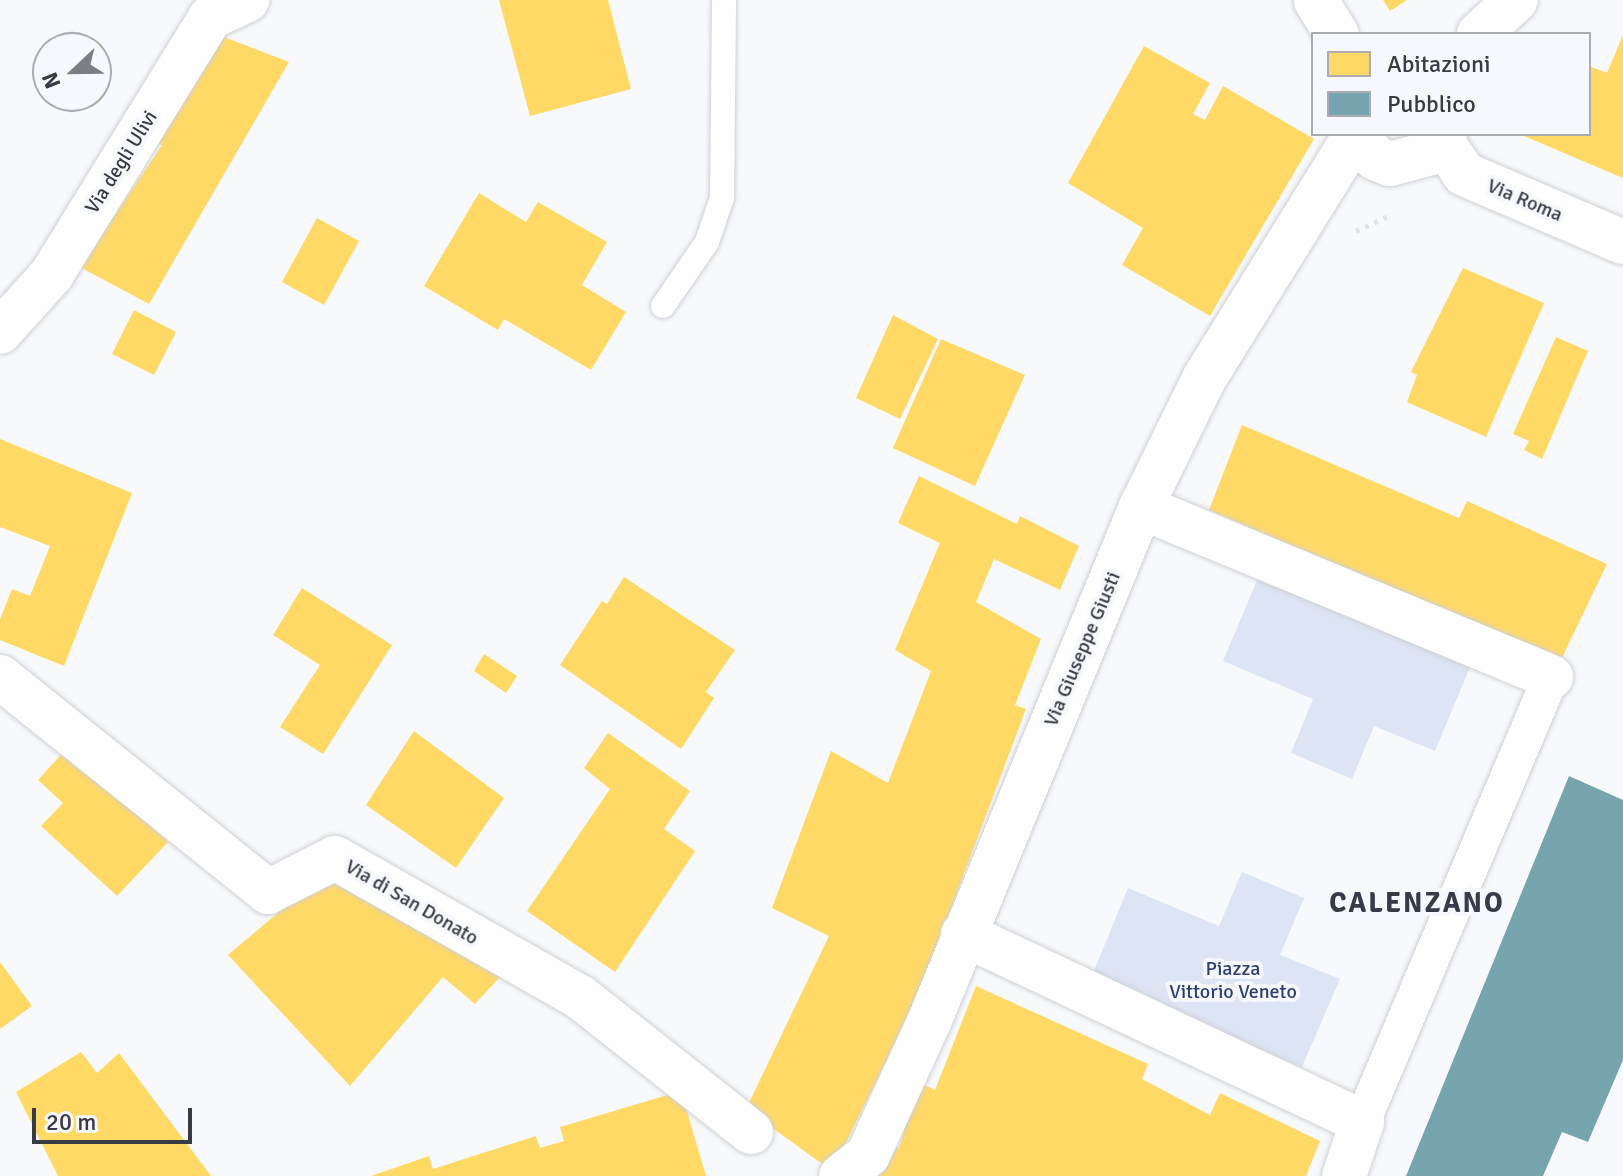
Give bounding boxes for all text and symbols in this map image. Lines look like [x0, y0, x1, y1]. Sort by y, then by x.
north arrow [32, 32, 112, 112]
legend [1311, 32, 1591, 136]
text: Abitazioni [1387, 49, 1491, 79]
text: N [36, 68, 67, 93]
text: Pubblico [1387, 89, 1476, 119]
street label: Via degli Ulivi [80, 106, 162, 218]
street label: Via Roma [1484, 173, 1566, 227]
street label: Via Giuseppe Giusti [1039, 568, 1125, 730]
street label: Via di San Donato [341, 854, 483, 950]
district label: CALENZANO [1329, 886, 1505, 920]
park label: Piazza Vittorio Veneto [1169, 956, 1297, 1003]
scale bar [36, 1092, 196, 1142]
text: 20 m [46, 1107, 96, 1137]

